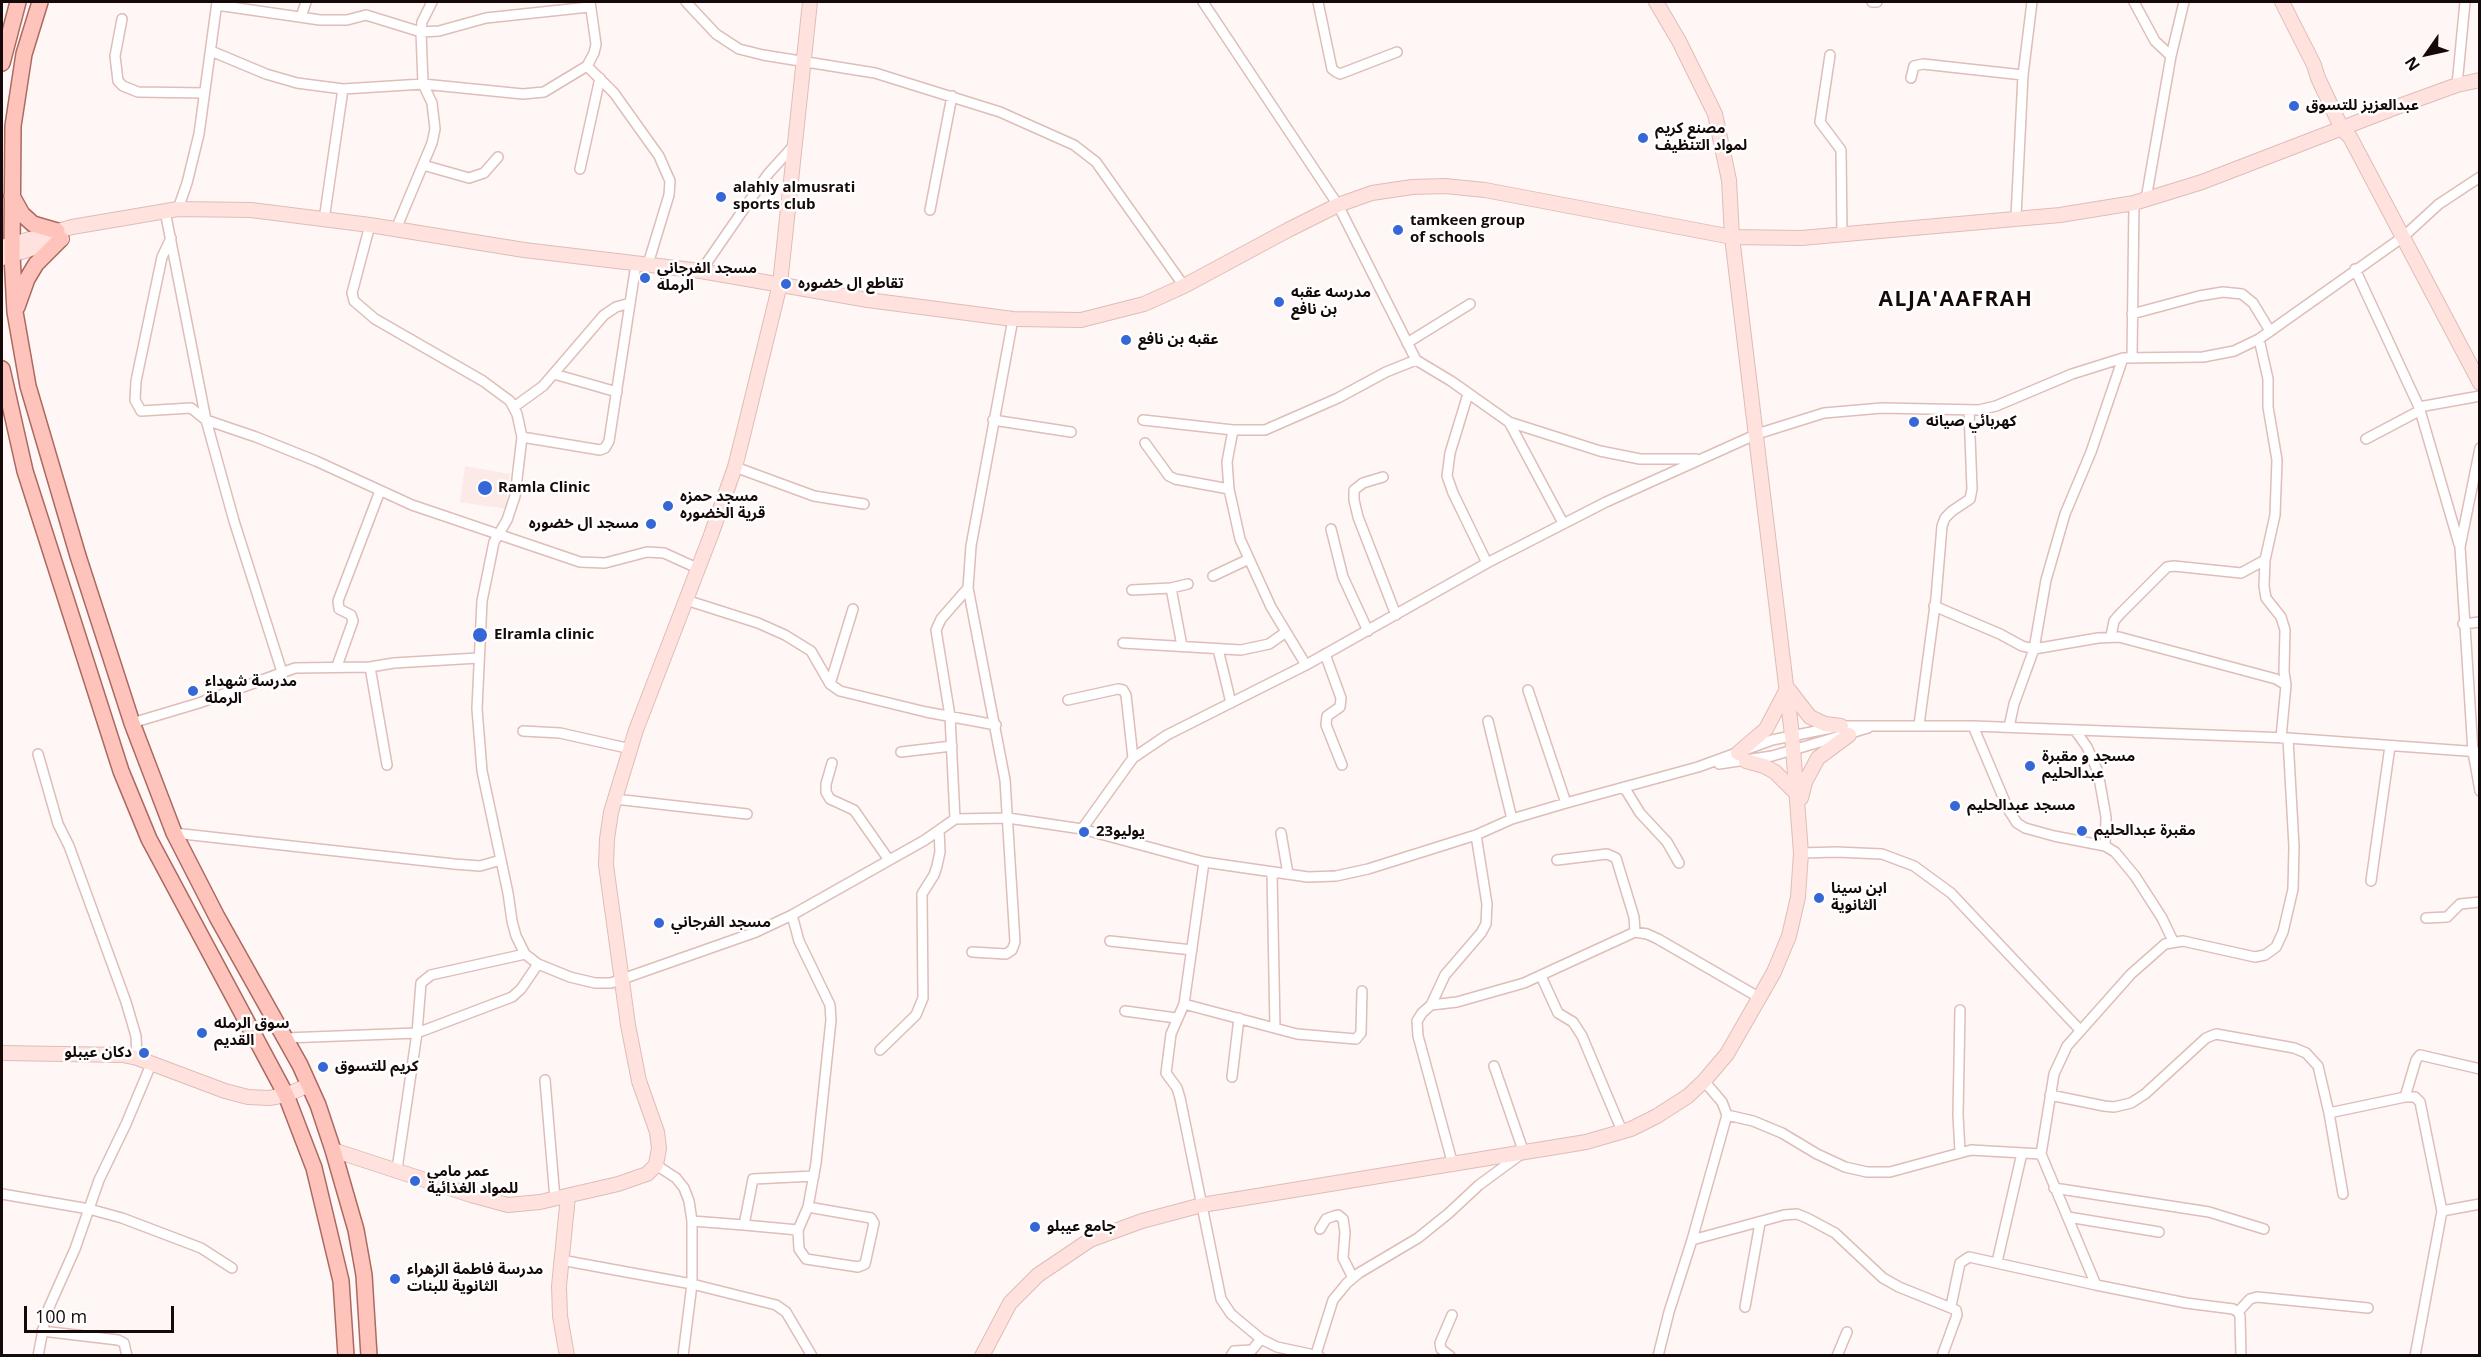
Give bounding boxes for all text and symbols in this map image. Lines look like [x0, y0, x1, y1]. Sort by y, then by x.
north arrow [2397, 24, 2457, 84]
text: N [2399, 53, 2425, 76]
place label: عبدالعزيز للتسوق [2306, 97, 2419, 115]
marker: عبدالعزيز للتسوق [2287, 99, 2301, 113]
place label: مصنع كريم لمواد التنظيف [1655, 120, 1747, 155]
marker: مصنع كريم لمواد التنظيف [1636, 131, 1650, 145]
place label: alahly almusrati sports club [733, 179, 855, 214]
marker: alahly almusrati sports club [714, 190, 728, 204]
place label: tamkeen group of schools [1410, 212, 1525, 247]
marker: tamkeen group of schools [1391, 223, 1405, 237]
place label: مسجد الفرجاني الرمله [657, 260, 757, 295]
marker: مسجد الفرجاني الرمله [638, 271, 652, 285]
place label: تقاطع ال خضوره [798, 275, 904, 293]
marker: تقاطع ال خضوره [779, 277, 793, 291]
place label: مدرسه عقبه بن نافع [1291, 284, 1371, 319]
district label: ALJA'AAFRAH [1879, 287, 2033, 313]
marker: مدرسه عقبه بن نافع [1272, 295, 1286, 309]
place label: عقبه بن نافع [1138, 331, 1219, 349]
marker: عقبه بن نافع [1119, 333, 1133, 347]
place label: كهربائي صيانه [1926, 413, 2016, 431]
marker: كهربائي صيانه [1907, 415, 1921, 429]
marker: Ramla Clinic [476, 479, 494, 497]
place label: Ramla Clinic [498, 479, 590, 497]
place label: مسجد حمزه قرية الخضوره [680, 488, 765, 523]
marker: مسجد حمزه قرية الخضوره [661, 499, 675, 513]
place label: مسجد ال خضوره [529, 515, 639, 533]
marker: مسجد ال خضوره [644, 517, 658, 531]
marker: Elramla clinic [471, 626, 489, 644]
place label: Elramla clinic [494, 626, 594, 644]
place label: مدرسة شهداء الرملة [205, 673, 297, 708]
marker: مدرسة شهداء الرملة [186, 684, 200, 698]
place label: مسجد و مقبرة عبدالحليم [2042, 748, 2135, 783]
marker: مسجد و مقبرة عبدالحليم [2023, 759, 2037, 773]
place label: مسجد عبدالحليم [1967, 797, 2076, 815]
marker: مسجد عبدالحليم [1948, 799, 1962, 813]
place label: مقبرة عبدالحليم [2094, 822, 2196, 840]
place label: 23يوليو [1096, 823, 1145, 841]
marker: مقبرة عبدالحليم [2075, 824, 2089, 838]
marker: 23يوليو [1077, 825, 1091, 839]
place label: ابن سينا الثانوية [1831, 880, 1887, 915]
marker: ابن سينا الثانوية [1812, 891, 1826, 905]
place label: مسجد الفرجاني [671, 914, 771, 932]
marker: مسجد الفرجاني [652, 916, 666, 930]
place label: سوق الرمله القديم [214, 1015, 289, 1050]
marker: سوق الرمله القديم [195, 1026, 209, 1040]
place label: دكان عيبلو [64, 1044, 132, 1062]
marker: دكان عيبلو [137, 1046, 151, 1060]
place label: كريم للتسوق [335, 1058, 419, 1076]
marker: كريم للتسوق [316, 1060, 330, 1074]
place label: عمر مامي للمواد الغذائية [427, 1163, 518, 1198]
marker: عمر مامي للمواد الغذائية [408, 1174, 422, 1188]
place label: جامع عيبلو [1047, 1218, 1116, 1236]
marker: جامع عيبلو [1028, 1220, 1042, 1234]
place label: مدرسة فاطمة الزهراء الثانوية للبنات [407, 1261, 543, 1296]
marker: مدرسة فاطمة الزهراء الثانوية للبنات [388, 1272, 402, 1286]
scale bar [27, 1294, 177, 1332]
text: 100 m [35, 1304, 87, 1328]

